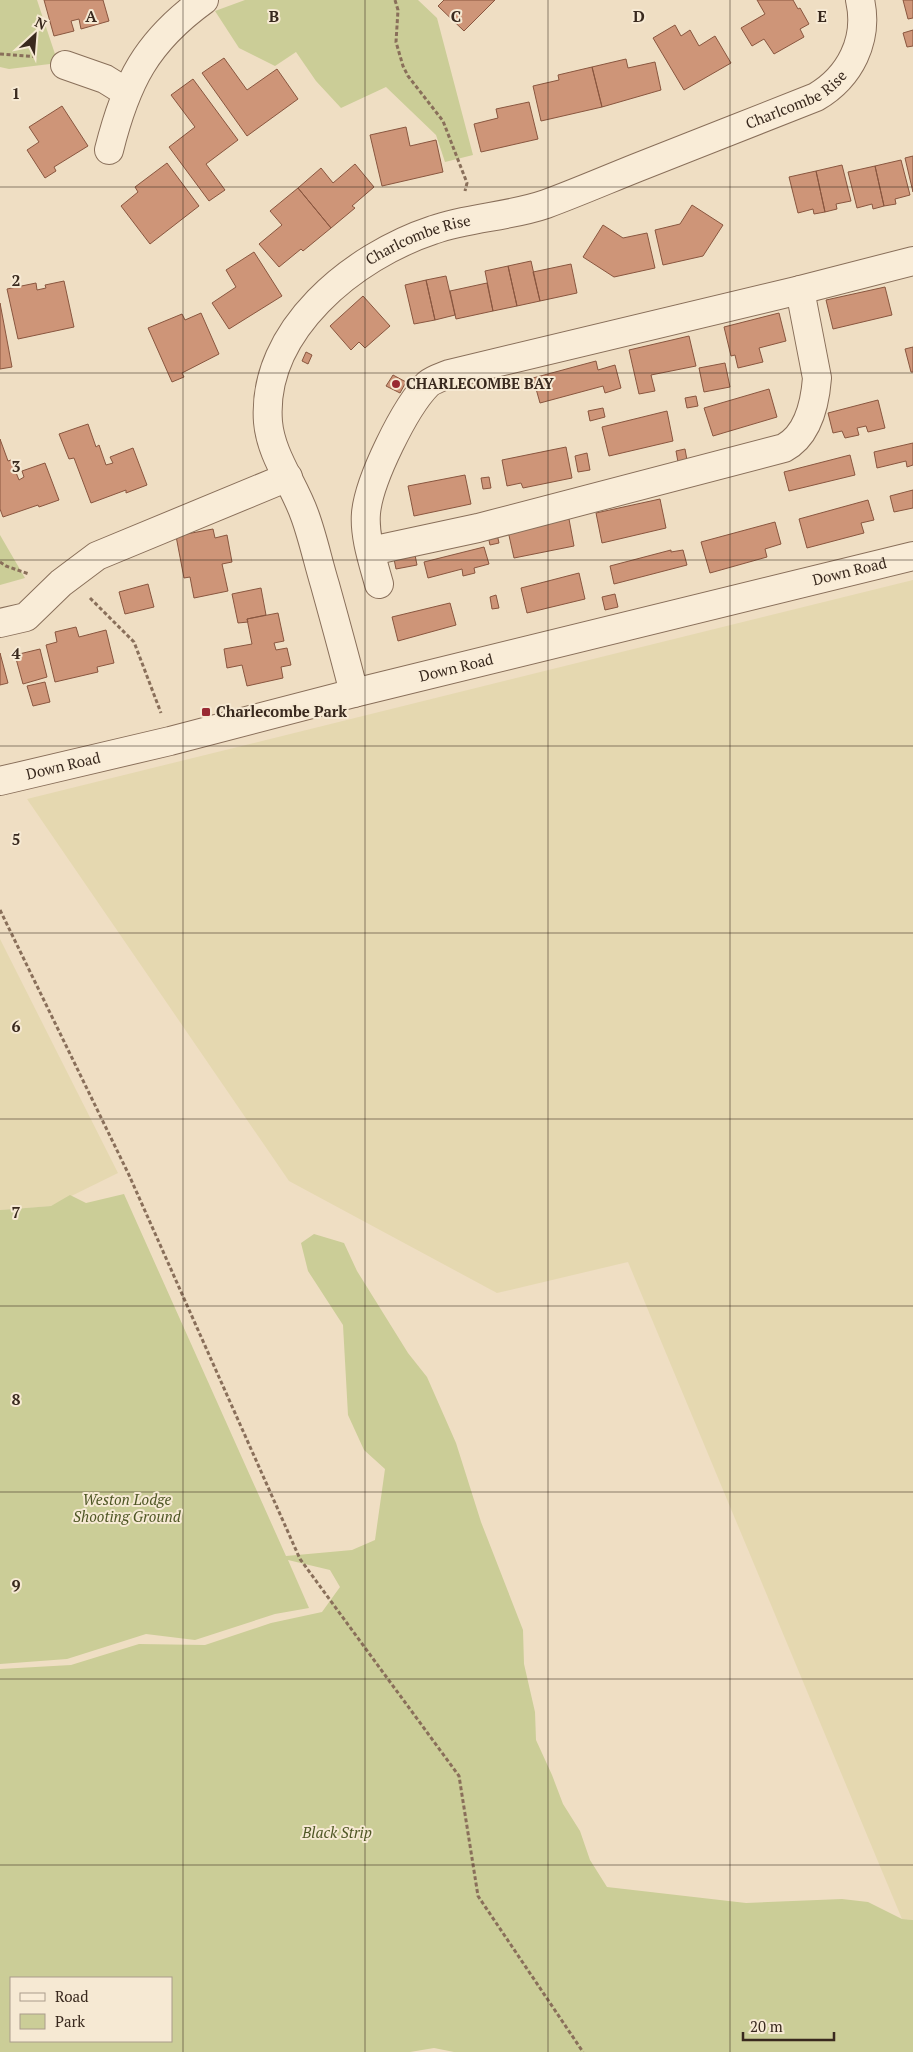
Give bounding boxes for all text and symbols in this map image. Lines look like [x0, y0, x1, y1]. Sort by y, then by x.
text: A [85, 5, 97, 27]
text: B [269, 5, 279, 27]
text: C [451, 5, 461, 27]
text: D [633, 5, 645, 27]
text: E [817, 5, 827, 27]
north arrow [10, 10, 60, 60]
text: N [32, 12, 50, 34]
street label: Charlcombe Rise [742, 66, 851, 133]
text: 1 [11, 82, 21, 104]
street label: Charlcombe Rise [361, 210, 472, 269]
text: 2 [11, 269, 21, 291]
place label: CHARLECOMBE BAY [406, 373, 554, 393]
marker: CHARLECOMBE BAY [390, 378, 402, 390]
text: 3 [11, 455, 21, 477]
street label: Down Road [810, 552, 888, 589]
text: 4 [11, 642, 21, 664]
street label: Down Road [417, 648, 495, 686]
place label: Charlecombe Park [216, 701, 347, 721]
marker: Charlecombe Park [200, 706, 212, 718]
street label: Down Road [24, 747, 102, 784]
text: 5 [11, 828, 21, 850]
text: 6 [11, 1015, 21, 1037]
text: 7 [11, 1201, 21, 1223]
text: 8 [11, 1388, 21, 1410]
park label: Weston Lodge Shooting Ground [73, 1489, 182, 1526]
text: 9 [11, 1574, 21, 1596]
park label: Black Strip [301, 1822, 372, 1842]
legend [10, 1977, 172, 2042]
text: Road [55, 1986, 88, 2006]
scale bar [743, 2010, 834, 2042]
text: Park [55, 2011, 85, 2031]
text: 20 m [750, 2016, 783, 2036]

